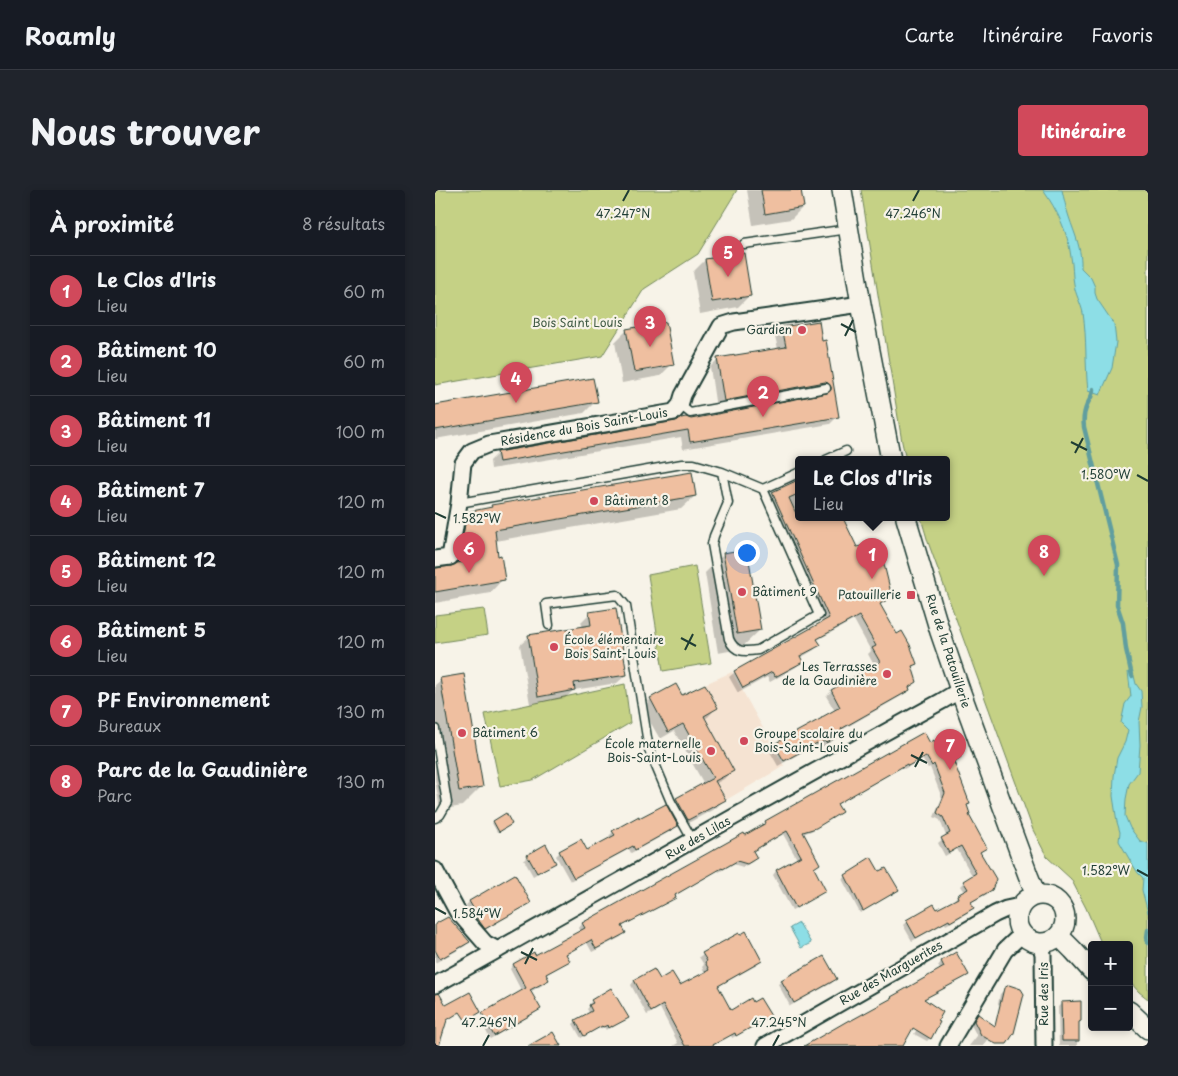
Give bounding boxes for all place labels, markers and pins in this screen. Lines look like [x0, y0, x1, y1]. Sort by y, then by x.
pin: 5 [712, 236, 744, 277]
pin: 3 [634, 306, 666, 347]
place label: Gardien [746, 320, 792, 338]
marker: Gardien [796, 324, 808, 336]
pin: 4 [500, 362, 532, 403]
pin: 2 [747, 376, 779, 417]
place label: Bâtiment 8 [604, 491, 669, 509]
marker: Bâtiment 8 [588, 495, 600, 507]
pin: 6 [453, 532, 485, 573]
pin: 8 [1028, 535, 1060, 576]
pin: 1 [856, 538, 888, 579]
place label: Bâtiment 9 [752, 582, 817, 600]
place label: Patouillerie [838, 585, 901, 603]
marker: Bâtiment 9 [736, 586, 748, 598]
marker: Patouillerie [905, 589, 917, 601]
place label: École élémentaire Bois Saint-Louis [564, 630, 664, 662]
marker: École élémentaire Bois Saint-Louis [548, 641, 560, 653]
place label: Les Terrasses de la Gaudinière [782, 657, 877, 689]
marker: Les Terrasses de la Gaudinière [881, 668, 893, 680]
place label: Bâtiment 6 [472, 723, 538, 741]
place label: Groupe scolaire du Bois-Saint-Louis [754, 724, 863, 756]
marker: Bâtiment 6 [456, 727, 468, 739]
pin: 7 [934, 729, 966, 770]
place label: École maternelle Bois-Saint-Louis [605, 734, 702, 766]
marker: Groupe scolaire du Bois-Saint-Louis [738, 735, 750, 747]
marker: École maternelle Bois-Saint-Louis [705, 745, 717, 757]

